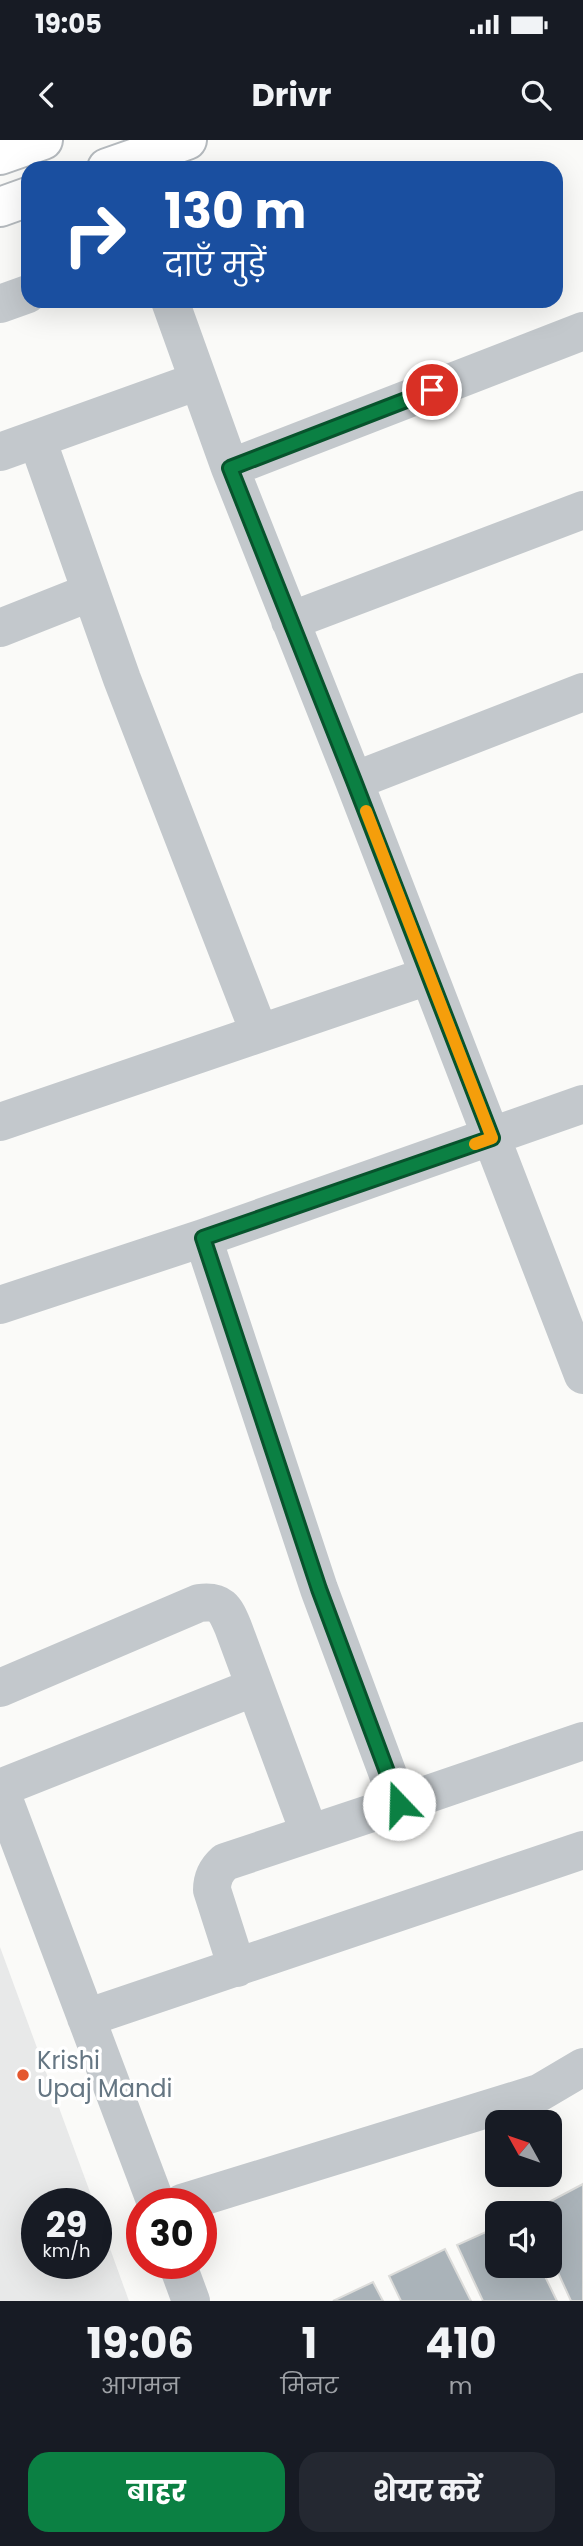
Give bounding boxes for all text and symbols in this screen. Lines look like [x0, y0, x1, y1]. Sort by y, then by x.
text: 19:05 [35, 6, 102, 42]
text: Drivr [251, 72, 332, 117]
icon: back [28, 76, 66, 114]
icon: search [517, 76, 555, 114]
text: 130 m [164, 177, 306, 245]
icon: right [49, 189, 140, 280]
text: दाएँ मुड़ें [164, 242, 266, 287]
pin [402, 360, 462, 420]
icon: arrive [413, 371, 451, 409]
position arrow [362, 1767, 436, 1841]
place label: Krishi Upaj Mandi [37, 2044, 172, 2105]
marker: Krishi Upaj Mandi [15, 2067, 31, 2083]
north arrow [485, 2110, 562, 2188]
map controls [485, 2110, 562, 2278]
speed limit sign: 30 [126, 2188, 217, 2279]
text: 29 [46, 2200, 87, 2249]
button: sound [485, 2201, 562, 2278]
text: km/h [43, 2238, 90, 2263]
text: 19:06 [86, 2314, 194, 2373]
text: 1 [302, 2314, 317, 2373]
text: 410 [425, 2314, 497, 2373]
text: आगमन [101, 2370, 180, 2402]
text: मिनट [281, 2370, 338, 2402]
text: m [449, 2370, 473, 2402]
button: बाहर [28, 2452, 285, 2532]
button: शेयर करें [299, 2452, 555, 2532]

